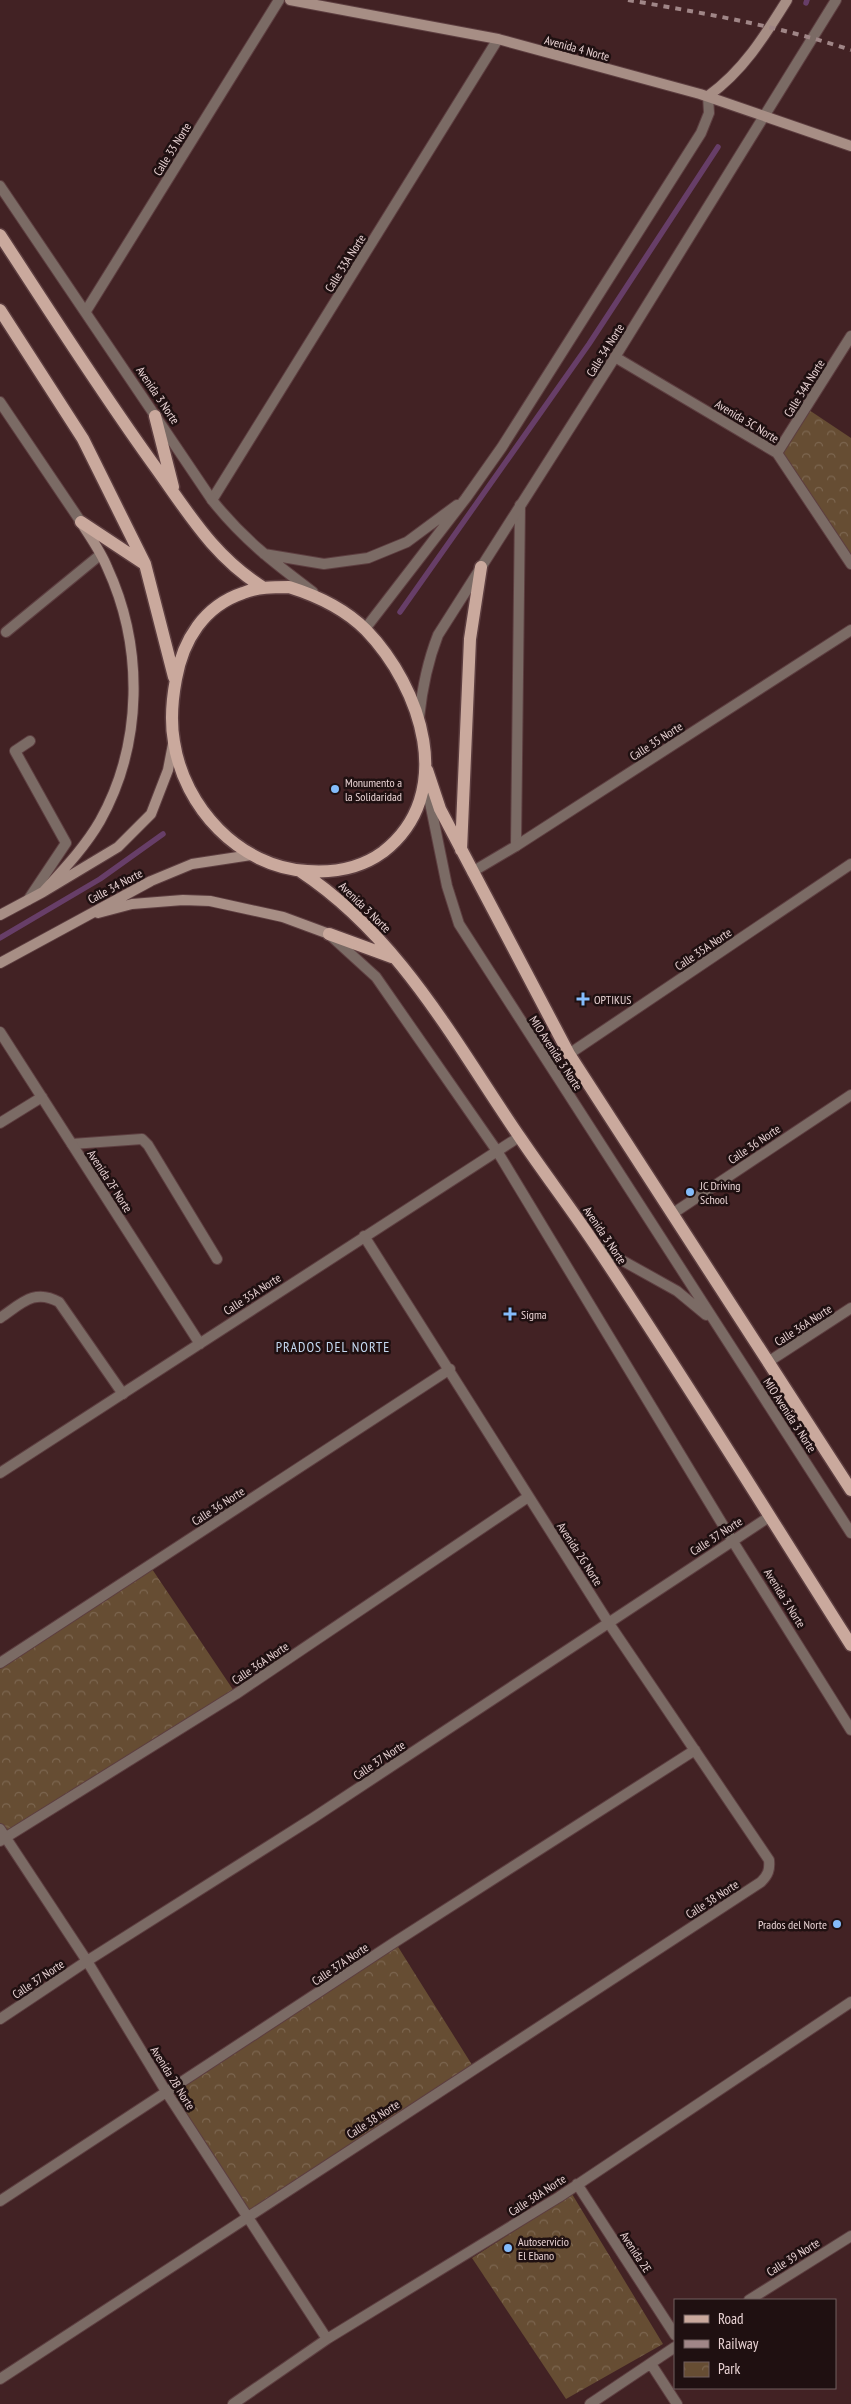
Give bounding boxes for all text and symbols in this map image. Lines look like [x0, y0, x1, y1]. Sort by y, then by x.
street label: Avenida 4 Norte [543, 32, 611, 64]
street label: Calle 33 Norte [150, 120, 194, 178]
street label: Calle 33A Norte [321, 231, 369, 295]
street label: Calle 34 Norte [583, 321, 627, 379]
street label: Calle 34A Norte [780, 356, 828, 420]
street label: Avenida 3 Norte [133, 363, 183, 427]
street label: Avenida 3C Norte [712, 396, 782, 446]
street label: Calle 35 Norte [627, 718, 685, 764]
place label: Monumento a la Solidaridad [345, 775, 402, 804]
marker: Monumento a la Solidaridad [329, 783, 341, 795]
street label: Calle 34 Norte [85, 865, 145, 907]
street label: Avenida 3 Norte [336, 878, 394, 936]
street label: Calle 35A Norte [672, 925, 734, 973]
marker: OPTIKUS [576, 992, 590, 1006]
place label: OPTIKUS [594, 992, 631, 1007]
street label: MIO Avenida 3 Norte [526, 1013, 586, 1093]
street label: Calle 36 Norte [725, 1121, 783, 1167]
street label: Avenida 2F Norte [84, 1147, 136, 1215]
place label: JC Driving School [699, 1178, 740, 1207]
marker: JC Driving School [684, 1186, 696, 1198]
street label: Avenida 3 Norte [580, 1203, 630, 1267]
street label: Calle 35A Norte [221, 1270, 283, 1318]
street label: Calle 36A Norte [772, 1301, 834, 1349]
marker: Sigma [503, 1307, 517, 1321]
place label: Sigma [521, 1307, 547, 1322]
district label: PRADOS DEL NORTE [276, 1338, 390, 1356]
street label: MIO Avenida 3 Norte [760, 1375, 820, 1455]
street label: Calle 36 Norte [189, 1483, 247, 1529]
street label: Calle 37 Norte [687, 1514, 745, 1558]
street label: Avenida 2G Norte [554, 1519, 606, 1589]
street label: Avenida 3 Norte [761, 1566, 809, 1630]
street label: Calle 36A Norte [229, 1639, 291, 1687]
street label: Calle 37 Norte [350, 1737, 408, 1783]
street label: Calle 38 Norte [683, 1876, 741, 1922]
place label: Prados del Norte [758, 1917, 827, 1932]
marker: Prados del Norte [831, 1918, 843, 1930]
street label: Calle 37A Norte [309, 1940, 371, 1988]
street label: Calle 37 Norte [9, 1956, 67, 2002]
street label: Avenida 2B Norte [147, 2043, 199, 2113]
street label: Calle 38 Norte [344, 2096, 402, 2142]
street label: Calle 38A Norte [506, 2171, 568, 2219]
street label: Avenida 2E [617, 2229, 655, 2275]
place label: Autoservicio El Ebano [518, 2234, 569, 2263]
street label: Calle 39 Norte [764, 2235, 822, 2279]
marker: Autoservicio El Ebano [502, 2242, 514, 2254]
legend [674, 2299, 836, 2389]
text: Road [718, 2309, 744, 2328]
text: Railway [718, 2334, 759, 2353]
text: Park [718, 2359, 740, 2378]

